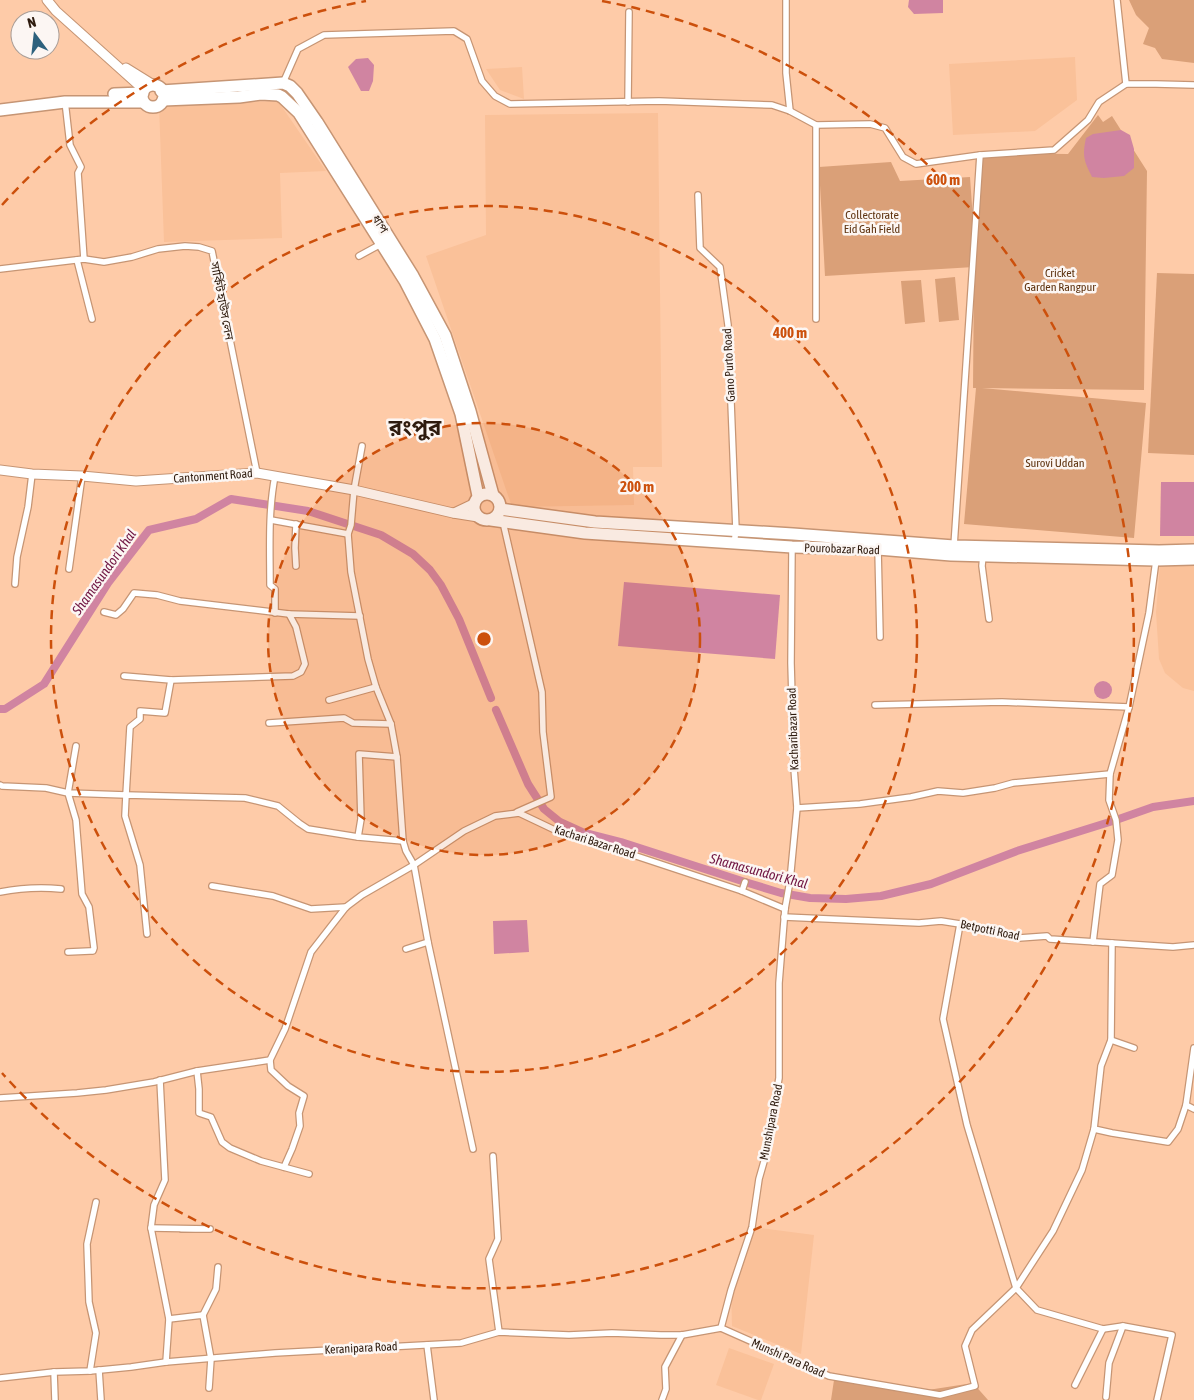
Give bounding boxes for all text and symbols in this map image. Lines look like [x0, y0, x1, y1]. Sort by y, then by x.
north arrow [10, 10, 60, 60]
text: N [26, 14, 38, 31]
text: 600 m [926, 171, 960, 188]
park label: Collectorate Eid Gah Field [844, 208, 900, 236]
street label: ধাপ [369, 212, 391, 236]
street label: সার্কিট হাউস লেন [207, 260, 238, 342]
park label: Cricket Garden Rangpur [1024, 266, 1096, 294]
text: 400 m [772, 324, 807, 341]
street label: Gano Purto Road [720, 328, 738, 402]
district label: রংপুর [388, 414, 442, 441]
park label: Surovi Uddan [1025, 456, 1085, 470]
street label: Cantonment Road [173, 466, 253, 486]
text: 200 m [620, 478, 654, 495]
water label: Shamasundori Khal [68, 526, 140, 619]
street label: Pourobazar Road [804, 541, 880, 557]
centre of rings [475, 630, 493, 648]
street label: Kacharibazar Road [785, 687, 801, 771]
street label: Kachari Bazar Road [553, 822, 637, 862]
water label: Shamasundori Khal [707, 850, 810, 892]
street label: Betpotti Road [959, 917, 1021, 943]
street label: Munshipara Road [757, 1083, 785, 1161]
street label: Munshi Para Road [749, 1336, 827, 1380]
street label: Keranipara Road [324, 1339, 398, 1357]

